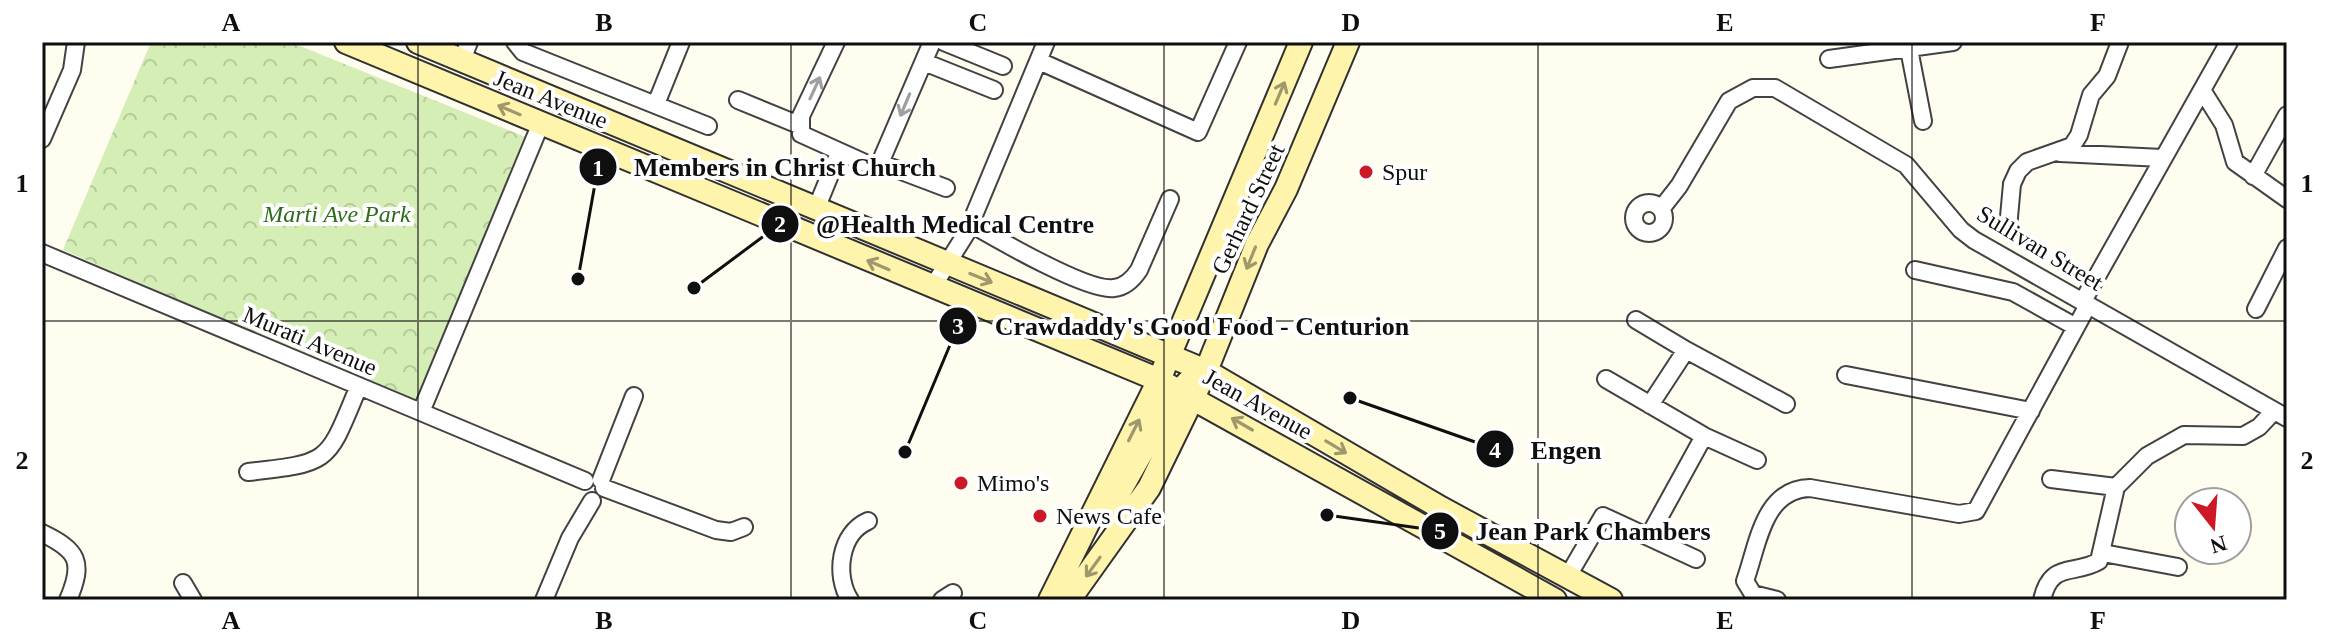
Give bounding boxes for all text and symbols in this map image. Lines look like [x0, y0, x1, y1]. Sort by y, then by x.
text: A [222, 8, 241, 37]
text: B [595, 8, 613, 37]
text: C [969, 8, 987, 37]
text: D [1342, 8, 1360, 37]
text: E [1716, 8, 1734, 37]
text: F [2090, 8, 2106, 37]
street label: Jean Avenue [490, 64, 612, 134]
one-way arrow [808, 76, 823, 100]
one-way arrow [1273, 81, 1288, 106]
one-way arrow [896, 92, 911, 117]
one-way arrow [497, 102, 522, 117]
street label: Gerhard Street [1207, 139, 1290, 278]
callout: Members in Christ Church [578, 142, 952, 192]
text: Members in Christ Church [634, 153, 937, 182]
text: 1 [592, 155, 604, 181]
place label: Spur [1382, 159, 1427, 185]
marker: Spur [1357, 163, 1375, 181]
text: 1 [16, 169, 29, 198]
text: 1 [2301, 169, 2314, 198]
callout: @Health Medical Centre [760, 199, 1110, 249]
street label: Sullivan Street [1972, 200, 2108, 296]
park label: Marti Ave Park [262, 201, 411, 227]
text: @Health Medical Centre [816, 210, 1094, 239]
text: 2 [774, 211, 786, 237]
one-way arrow [1243, 245, 1258, 270]
one-way arrow [866, 256, 891, 271]
one-way arrow [968, 272, 992, 287]
street label: Murati Avenue [239, 301, 381, 381]
callout: Crawdaddy's Good Food - Centurion [938, 301, 1425, 351]
text: Crawdaddy's Good Food - Centurion [995, 312, 1410, 341]
text: 3 [952, 313, 964, 339]
street label: Jean Avenue [1199, 363, 1317, 445]
one-way arrow [1231, 416, 1254, 432]
one-way arrow [1127, 418, 1142, 442]
callout: Engen [1475, 424, 1618, 474]
text: Engen [1531, 436, 1602, 465]
text: 4 [1489, 437, 1501, 463]
one-way arrow [1324, 439, 1347, 455]
text: 2 [16, 446, 29, 475]
text: 2 [2301, 446, 2314, 475]
place label: Mimo's [977, 470, 1049, 496]
marker: Mimo's [952, 474, 970, 492]
north arrow [2173, 486, 2253, 566]
place label: News Cafe [1056, 503, 1162, 529]
callout: Jean Park Chambers [1420, 506, 1727, 556]
marker: News Cafe [1031, 507, 1049, 525]
text: Jean Park Chambers [1475, 517, 1711, 546]
text: 5 [1434, 518, 1446, 544]
text: N [2207, 530, 2230, 559]
one-way arrow [1084, 555, 1101, 577]
text: A [222, 606, 241, 635]
text: B [595, 606, 613, 635]
text: C [969, 606, 987, 635]
text: D [1342, 606, 1360, 635]
text: E [1716, 606, 1734, 635]
text: F [2090, 606, 2106, 635]

